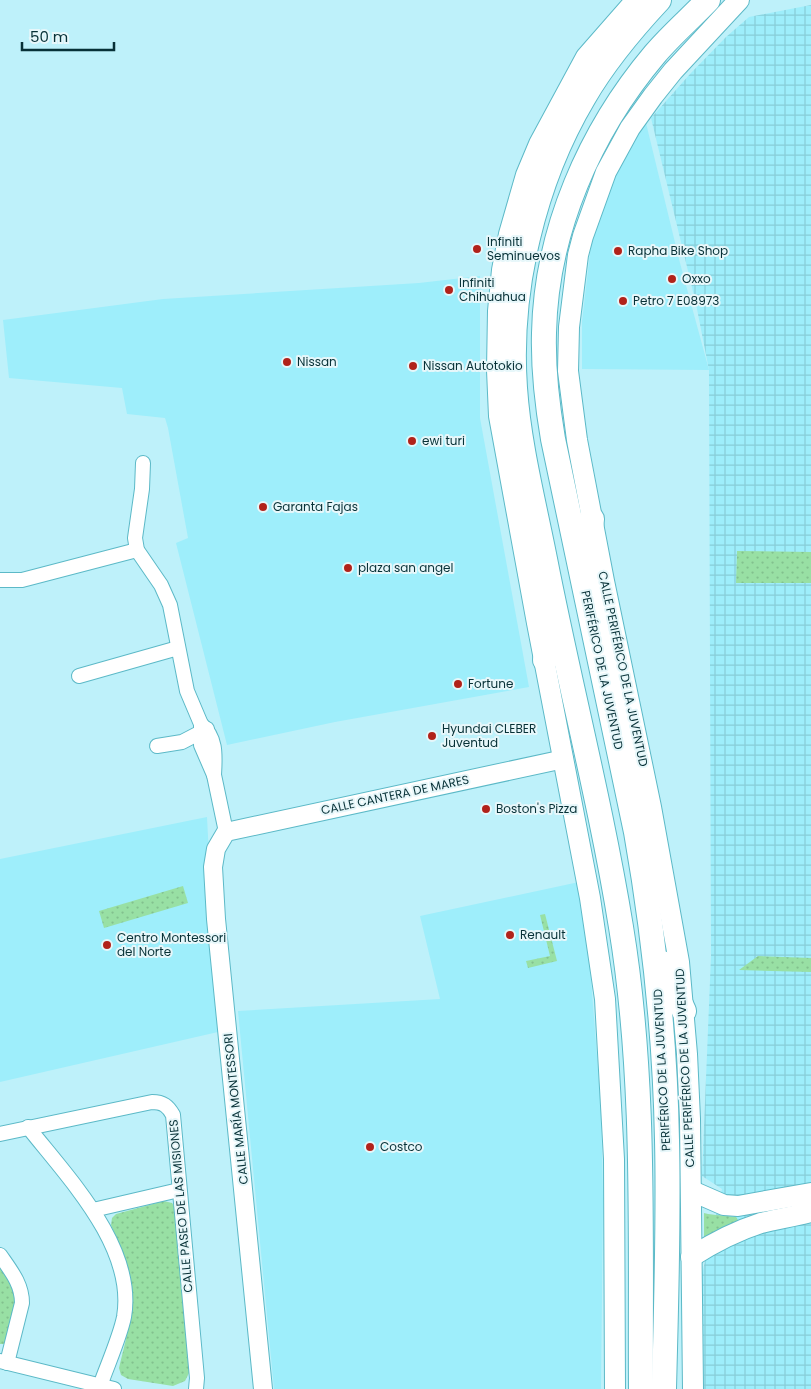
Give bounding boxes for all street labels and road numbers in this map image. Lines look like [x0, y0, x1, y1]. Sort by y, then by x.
street label: CALLE PERIFÉRICO DE LA JUVENTUD [595, 570, 651, 768]
street label: PERIFÉRICO DE LA JUVENTUD [578, 589, 626, 751]
street label: CALLE CANTERA DE MARES [319, 771, 470, 819]
street label: CALLE PERIFÉRICO DE LA JUVENTUD [671, 968, 698, 1168]
street label: PERIFÉRICO DE LA JUVENTUD [649, 989, 674, 1151]
street label: CALLE MARÍA MONTESSORI [219, 1033, 252, 1185]
street label: CALLE PASEO DE LAS MISIONES [164, 1119, 197, 1293]

